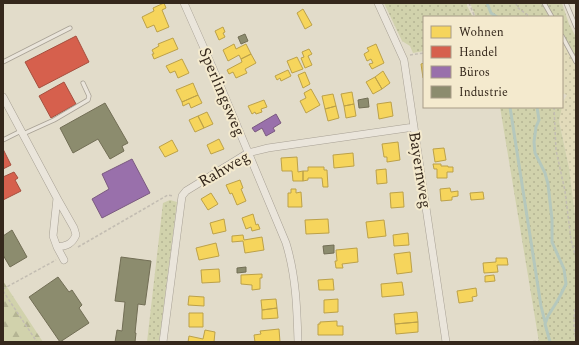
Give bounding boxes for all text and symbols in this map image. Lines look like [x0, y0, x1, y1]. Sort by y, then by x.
legend [423, 16, 563, 108]
text: Wohnen [459, 23, 504, 42]
text: Handel [459, 43, 498, 62]
street label: Sperlingsweg [192, 44, 252, 140]
text: Büros [459, 63, 490, 82]
text: Industrie [459, 83, 508, 102]
street label: Bayernweg [402, 130, 438, 210]
street label: Rahweg [194, 145, 254, 193]

